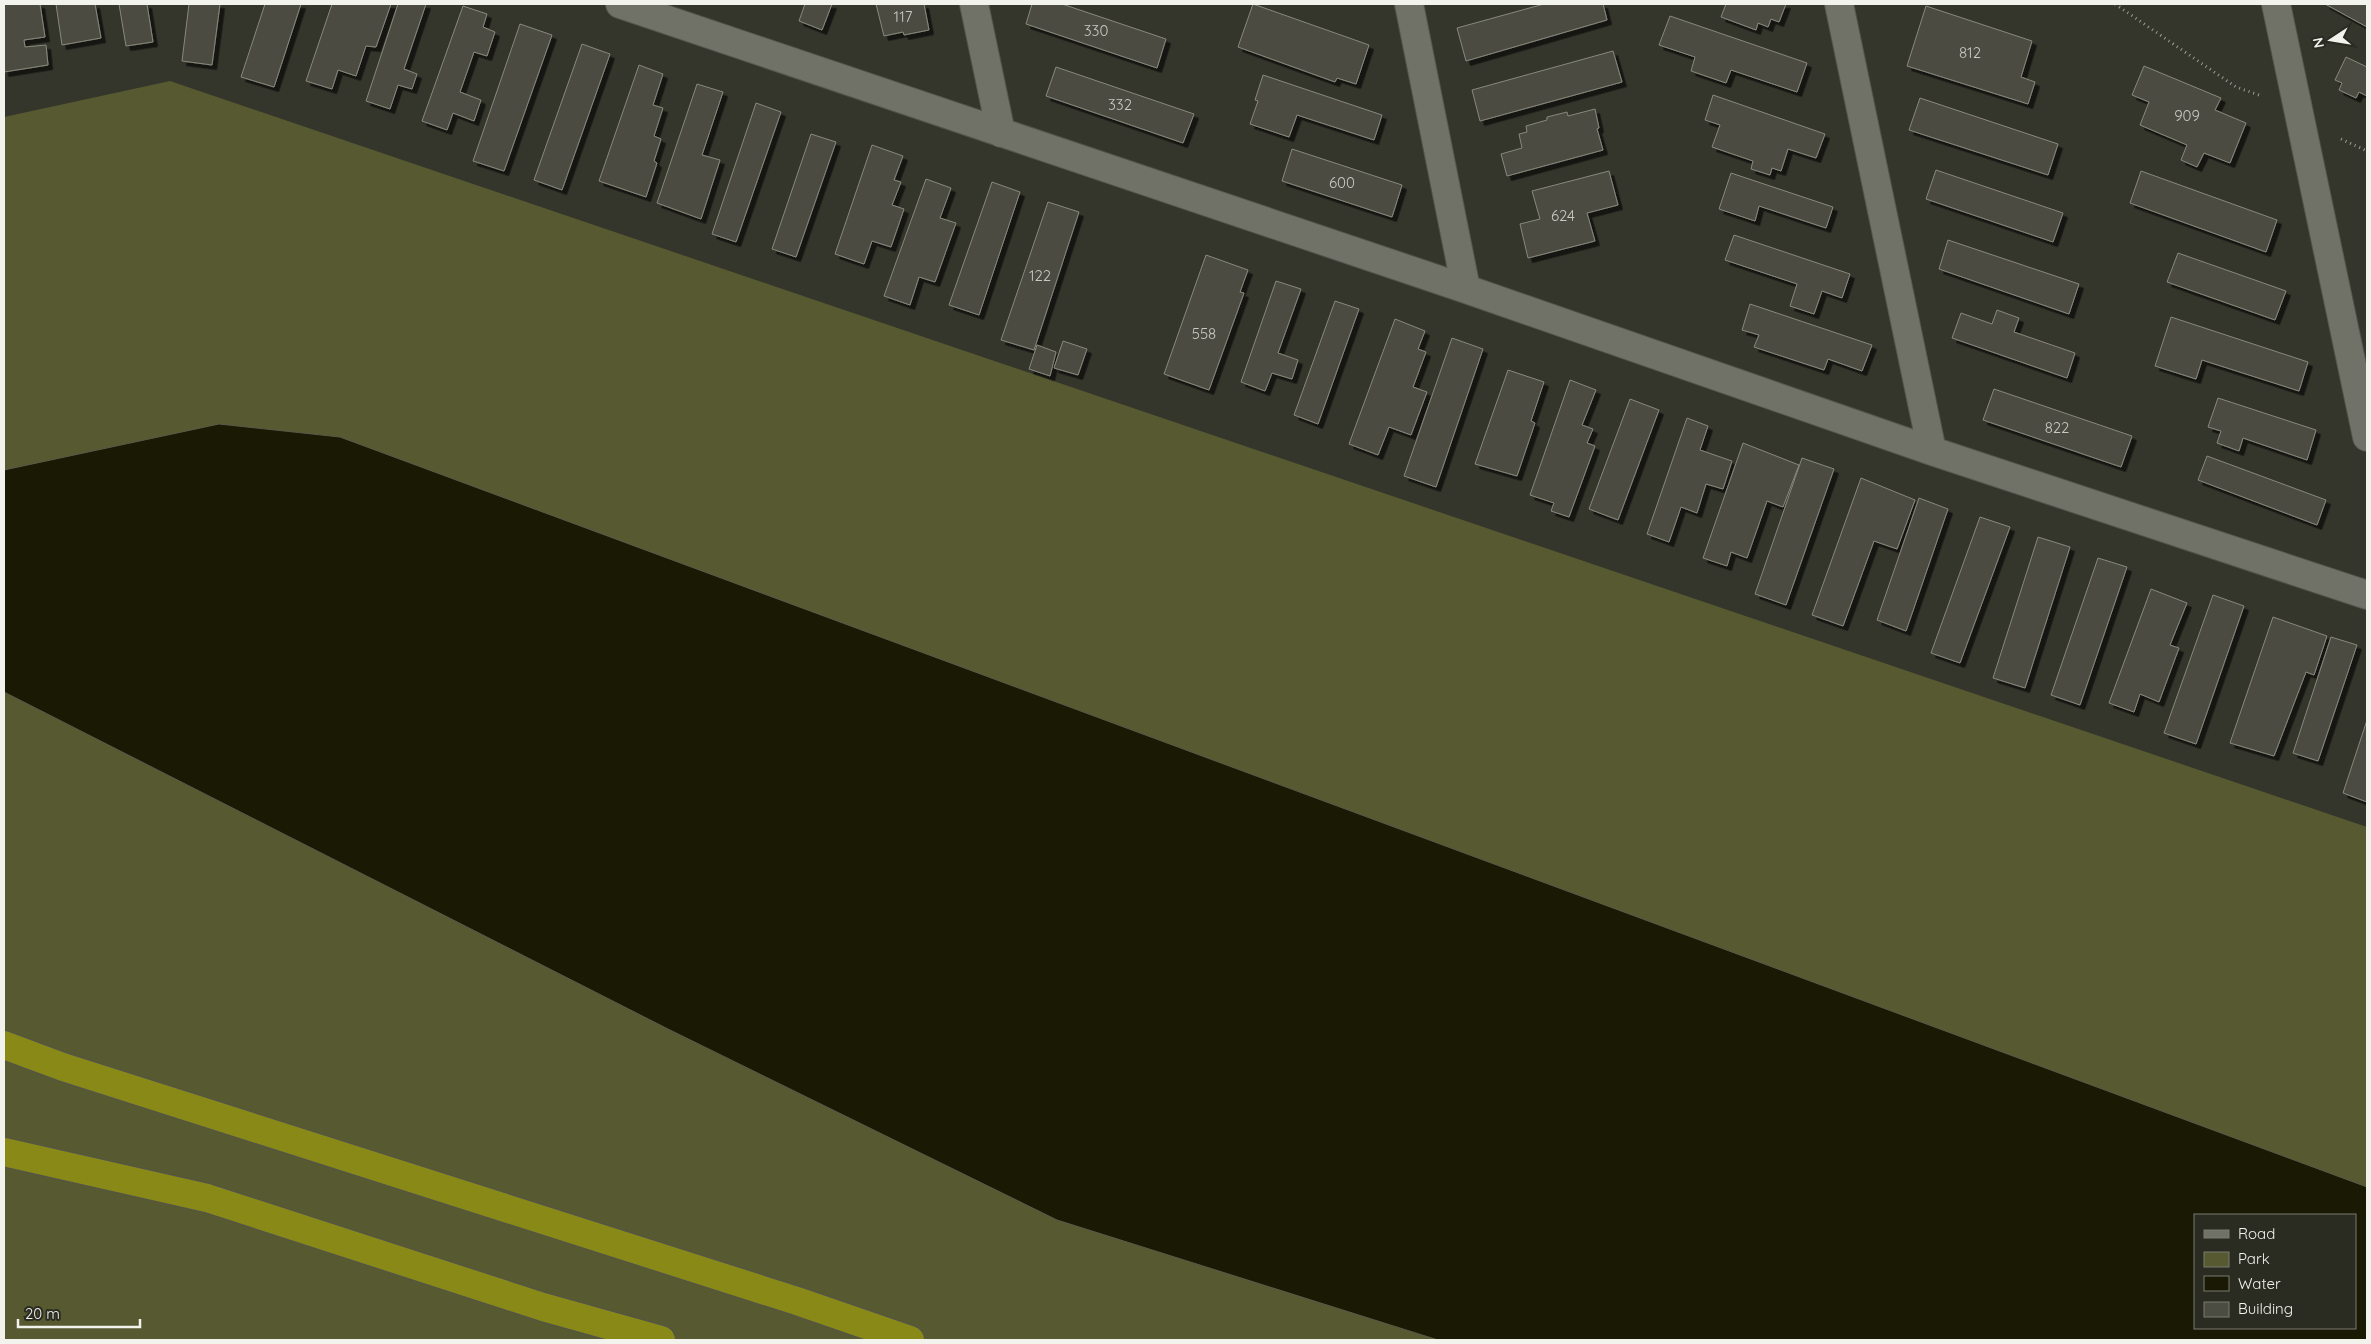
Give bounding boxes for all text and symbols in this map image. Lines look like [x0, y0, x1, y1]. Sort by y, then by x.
house number: 117 [894, 7, 913, 26]
north arrow [2306, 15, 2356, 65]
house number: 330 [1084, 21, 1108, 40]
text: N [2308, 36, 2328, 50]
house number: 812 [1959, 43, 1981, 62]
house number: 332 [1108, 95, 1132, 114]
house number: 909 [2174, 106, 2200, 125]
house number: 600 [1329, 173, 1355, 192]
house number: 624 [1551, 206, 1575, 225]
house number: 122 [1029, 266, 1051, 285]
house number: 558 [1192, 324, 1216, 343]
house number: 822 [2045, 418, 2069, 437]
legend [2194, 1214, 2356, 1329]
text: Road [2238, 1224, 2275, 1243]
text: Park [2238, 1249, 2270, 1268]
text: Water [2238, 1274, 2281, 1293]
scale bar [18, 1296, 140, 1328]
text: Building [2238, 1299, 2293, 1318]
text: 20 m [25, 1304, 60, 1323]

